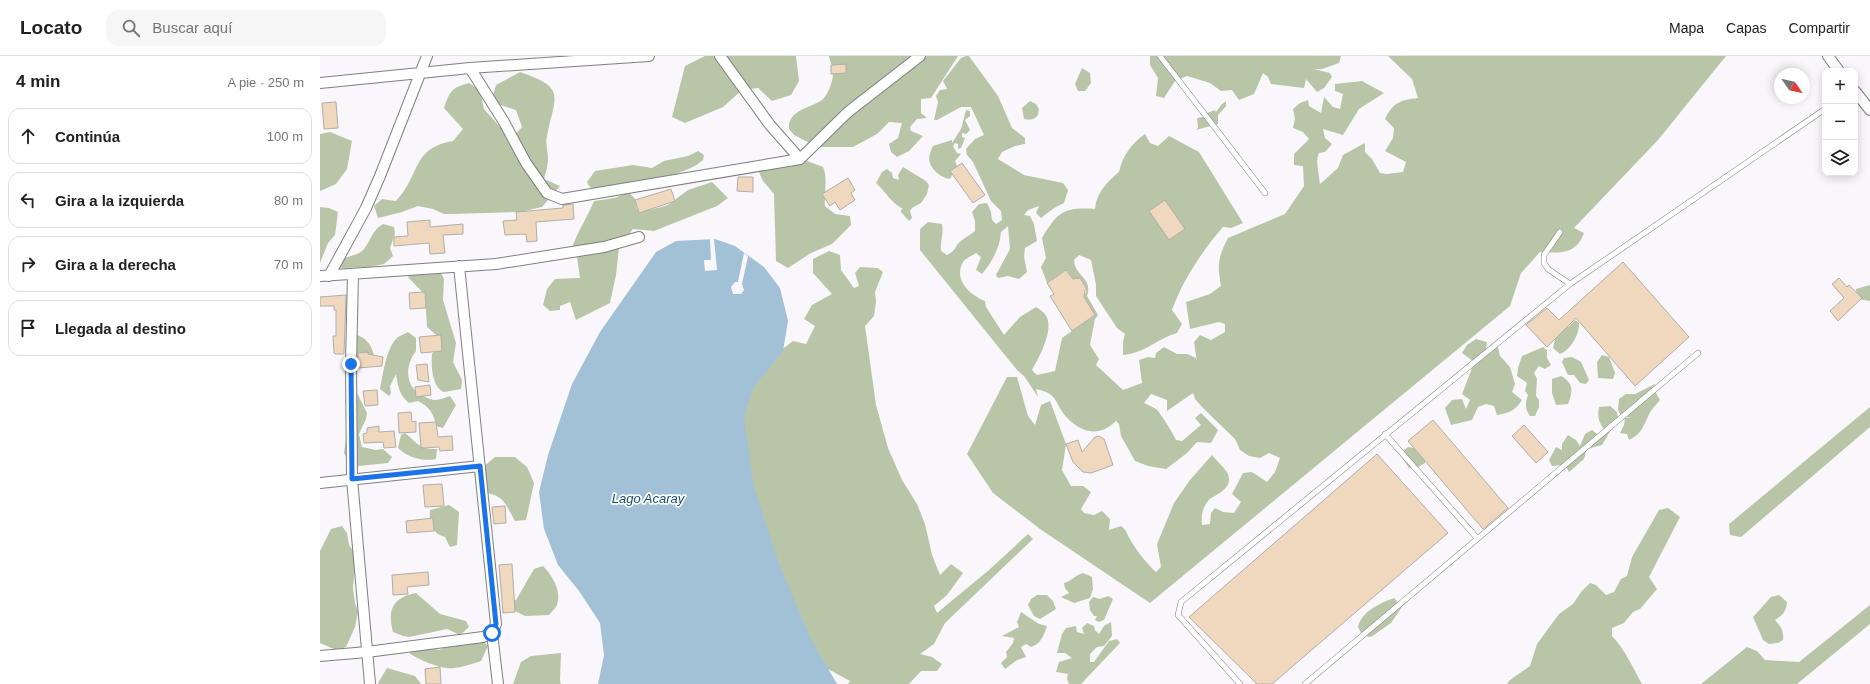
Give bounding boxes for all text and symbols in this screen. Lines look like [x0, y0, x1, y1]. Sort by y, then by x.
search box [106, 10, 386, 46]
text: Locato [20, 17, 82, 38]
icon: search [120, 17, 142, 39]
text: Buscar aquí [152, 19, 232, 36]
text: Mapa [1669, 20, 1704, 36]
text: Capas [1726, 20, 1767, 36]
text: Compartir [1789, 20, 1850, 36]
north arrow [1774, 68, 1810, 104]
map controls [1822, 68, 1858, 176]
button: + [1822, 68, 1858, 104]
text: 4 min [16, 72, 60, 91]
text: A pie · 250 m [227, 75, 304, 90]
button: − [1822, 104, 1858, 140]
icon: ahead [17, 125, 39, 147]
text: Continúa [55, 128, 120, 145]
text: 100 m [267, 129, 303, 144]
button: layers [1822, 140, 1858, 176]
icon: left [17, 189, 39, 211]
text: Gira a la izquierda [55, 192, 184, 209]
text: 80 m [274, 193, 303, 208]
icon: right [17, 253, 39, 275]
text: Gira a la derecha [55, 256, 176, 273]
text: 70 m [274, 257, 303, 272]
icon: arrive [17, 317, 39, 339]
text: Llegada al destino [55, 320, 186, 337]
route end [342, 355, 360, 373]
water label: Lago Acaray [612, 491, 686, 506]
route start [483, 624, 501, 642]

